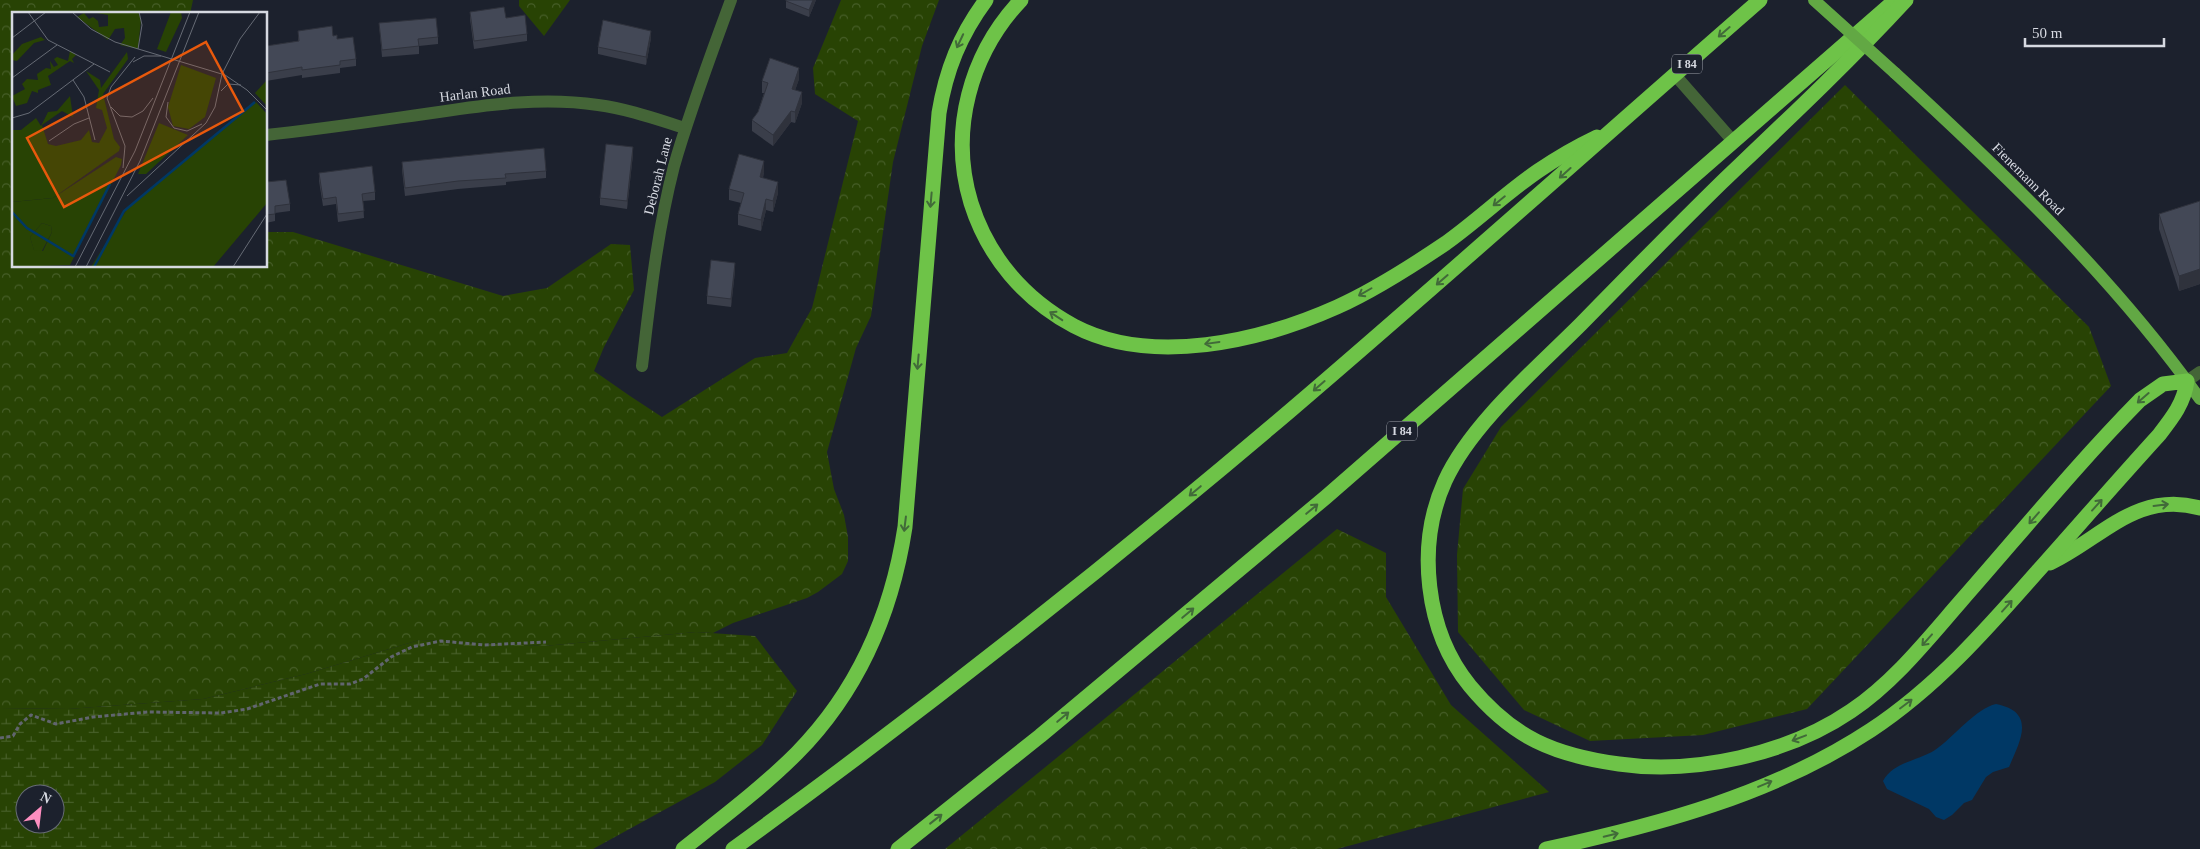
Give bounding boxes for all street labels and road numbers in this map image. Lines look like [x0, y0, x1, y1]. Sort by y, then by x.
road number: I 84 [1672, 54, 1702, 74]
street label: Harlan Road [439, 81, 511, 105]
street label: Deborah Lane [641, 136, 675, 216]
street label: Fienemann Road [1989, 140, 2067, 218]
road number: I 84 [1387, 422, 1417, 441]

